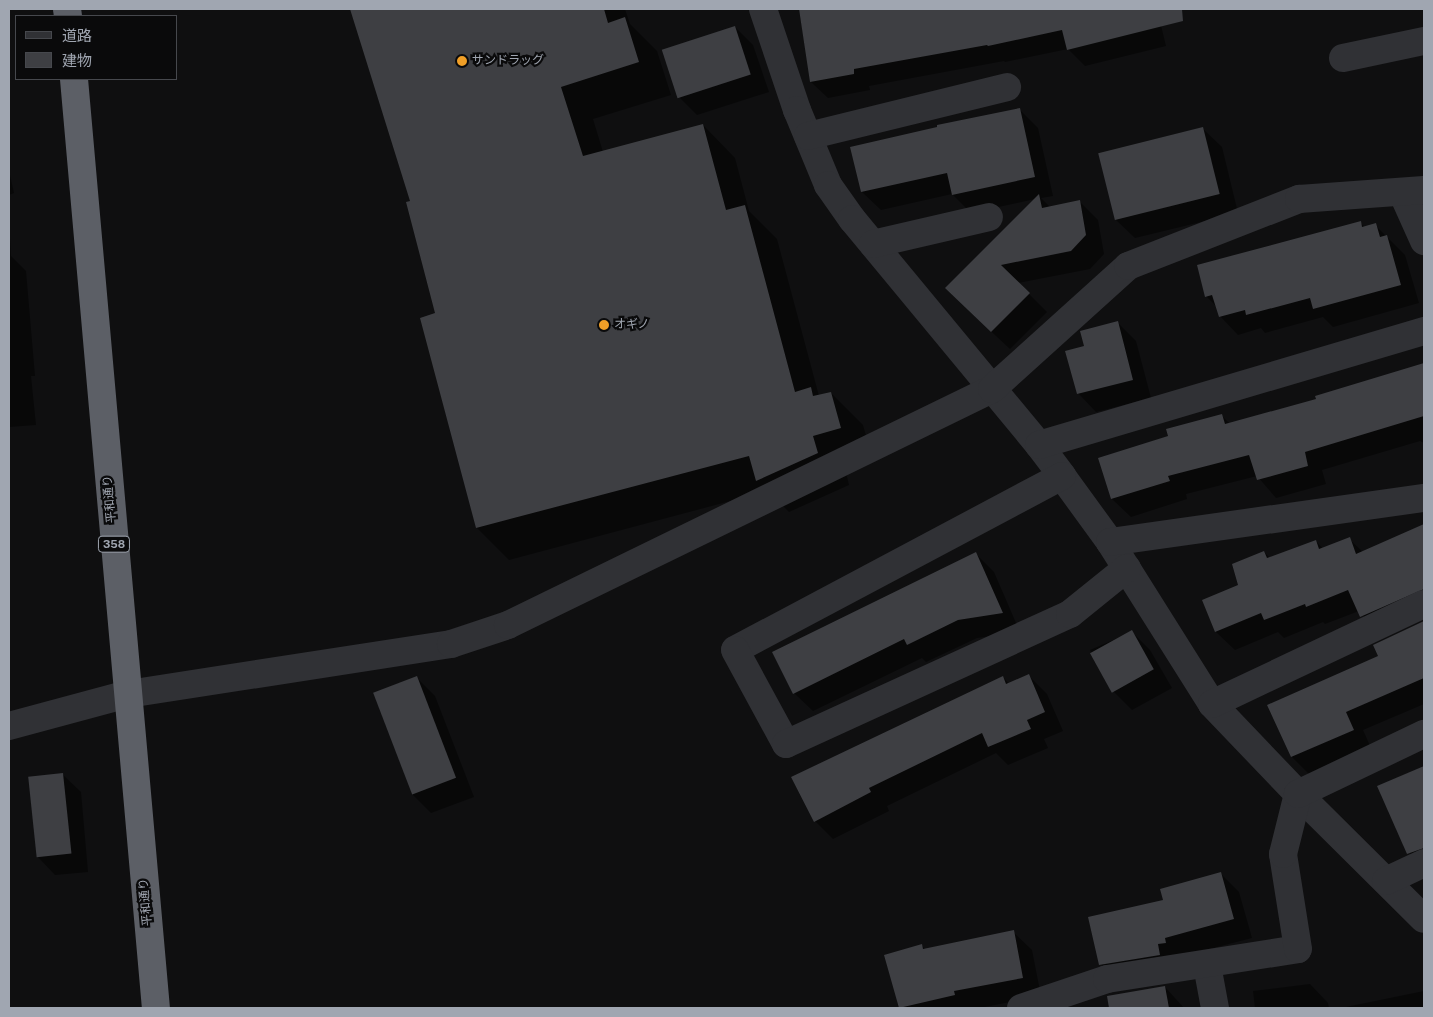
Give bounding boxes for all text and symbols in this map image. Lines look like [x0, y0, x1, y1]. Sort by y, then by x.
legend [15, 15, 178, 80]
text: 道路 [62, 27, 92, 44]
text: 建物 [62, 52, 92, 69]
place label: サンドラッグ [472, 54, 544, 68]
marker: サンドラッグ [456, 55, 468, 67]
place label: オギノ [614, 318, 650, 332]
marker: オギノ [598, 319, 610, 331]
street label: 平和通り [101, 474, 119, 524]
road number: 358 [98, 536, 130, 552]
street label: 平和通り [137, 877, 155, 927]

